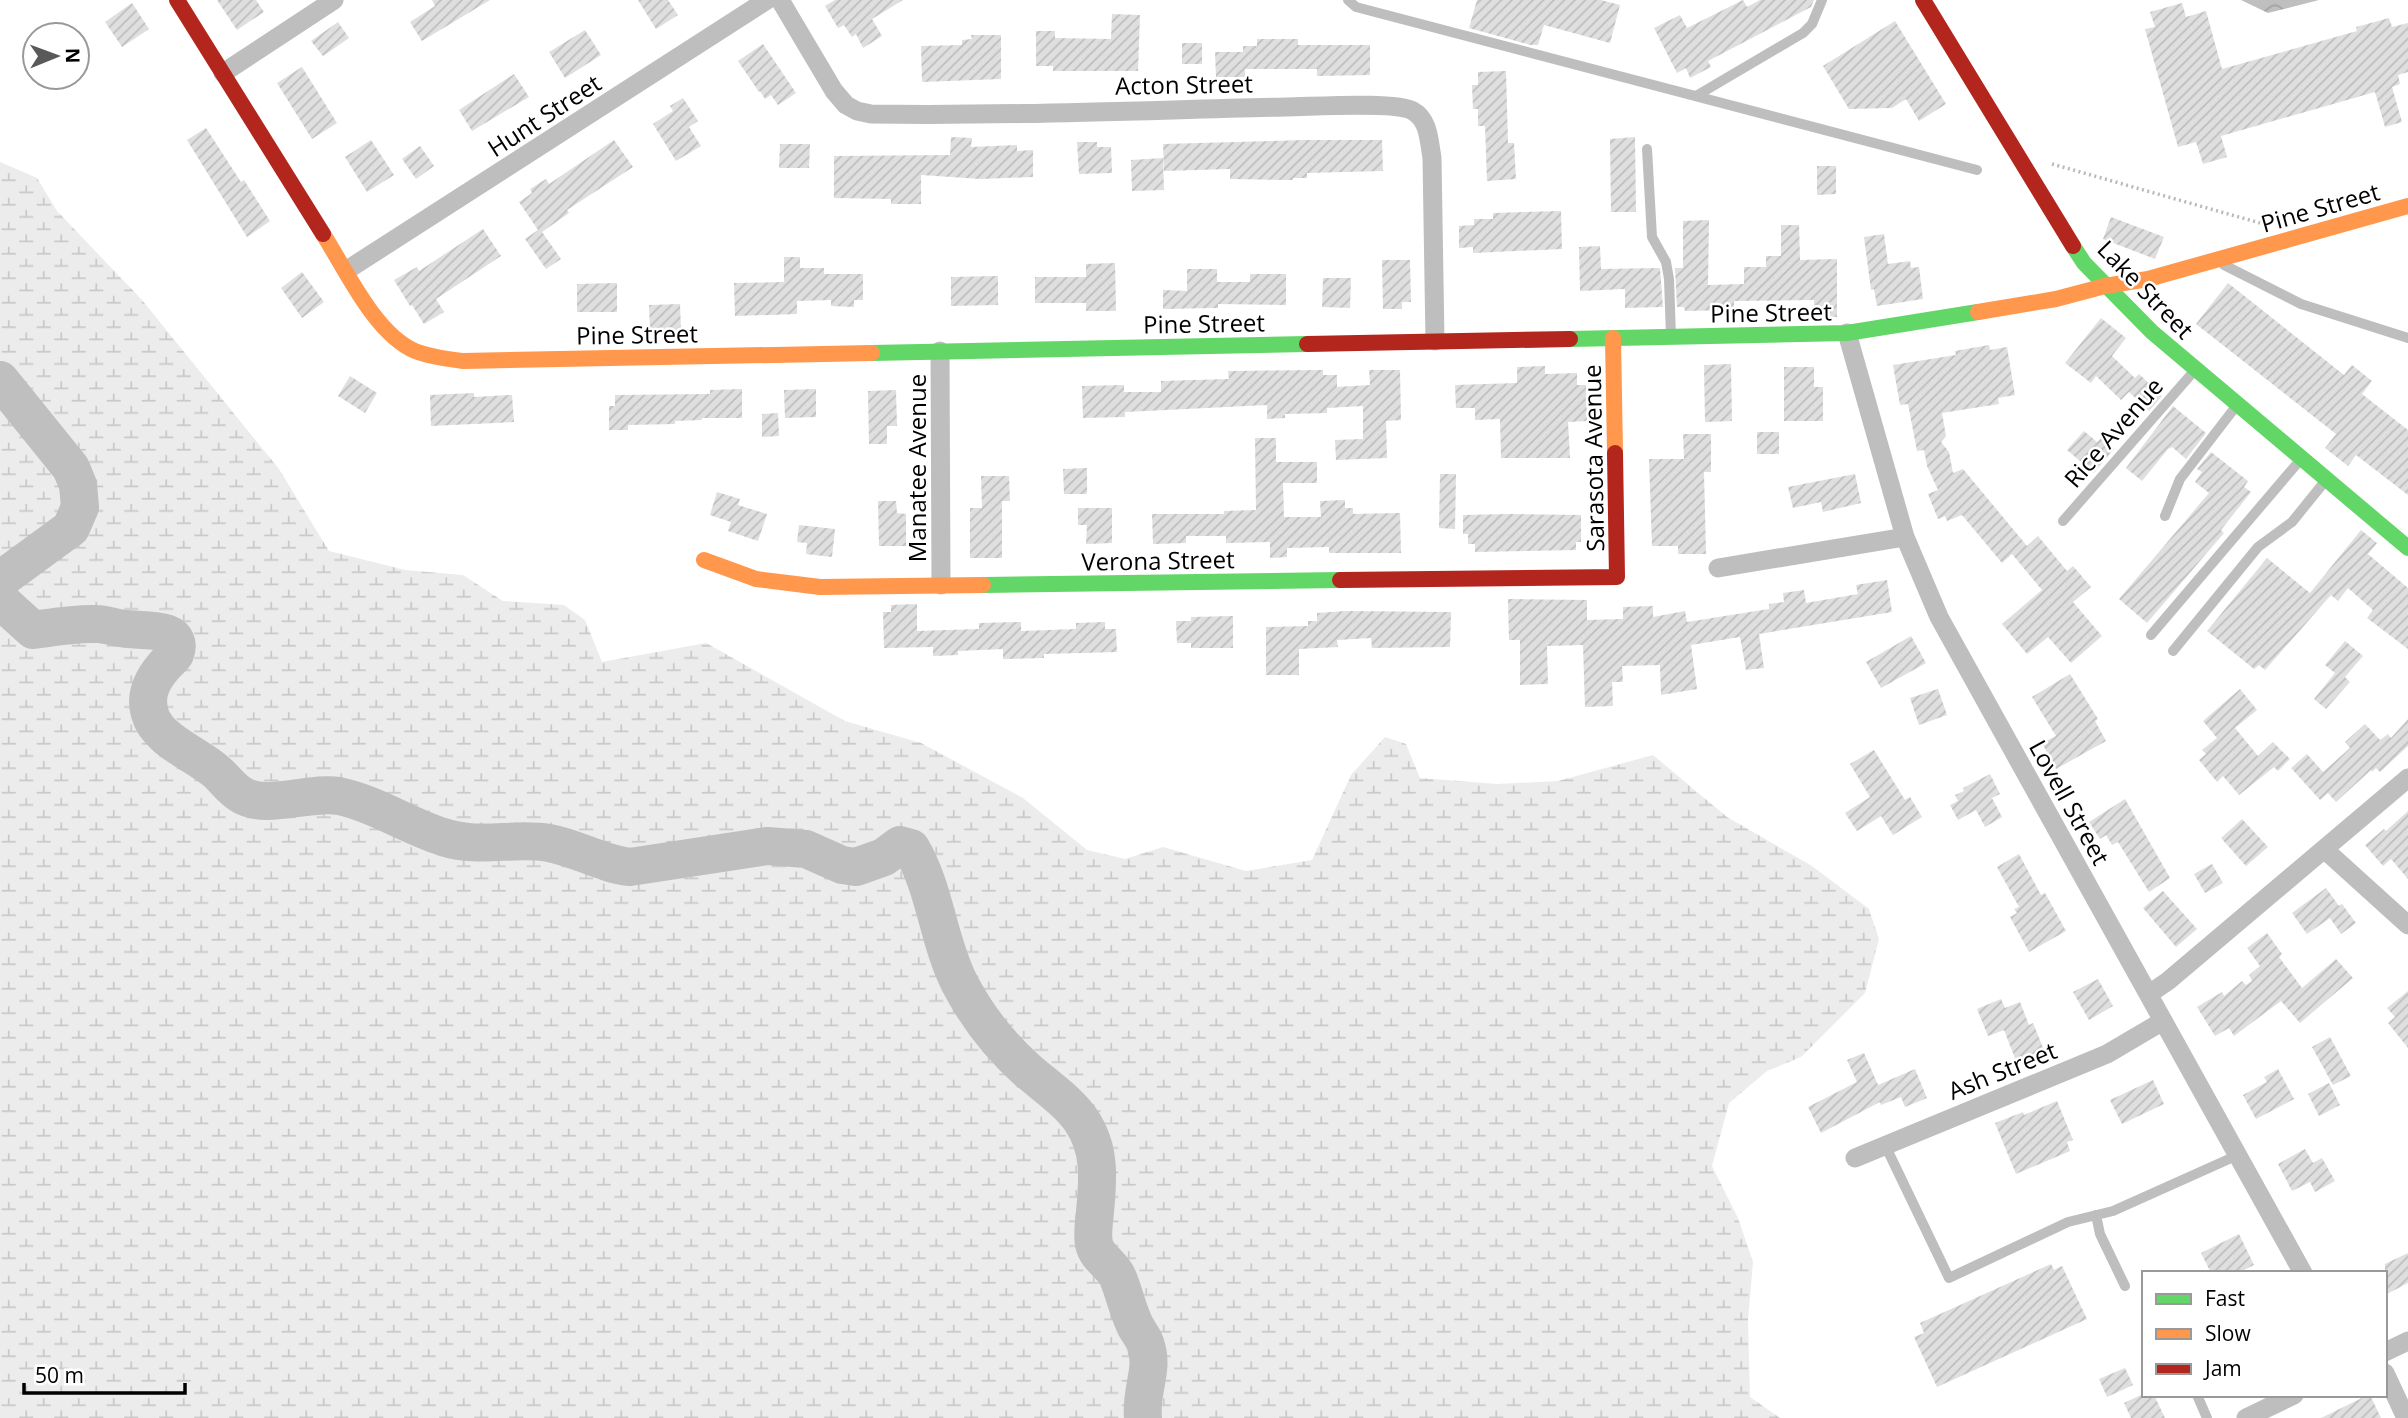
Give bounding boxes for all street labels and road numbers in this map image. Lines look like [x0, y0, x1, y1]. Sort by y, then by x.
street label: Hunt Street [481, 66, 607, 164]
street label: Acton Street [1115, 66, 1253, 102]
street label: Pine Street [2257, 174, 2383, 240]
street label: Lake Street [2091, 233, 2201, 345]
street label: Pine Street [1710, 294, 1832, 330]
street label: Pine Street [1143, 305, 1265, 341]
street label: Pine Street [576, 316, 698, 352]
street label: Sarasota Avenue [1575, 364, 1611, 552]
street label: Rice Avenue [2056, 370, 2170, 494]
street label: Manatee Avenue [900, 374, 933, 562]
street label: Verona Street [1081, 542, 1235, 578]
street label: Lovell Street [2022, 734, 2118, 870]
street label: Ash Street [1943, 1033, 2061, 1107]

